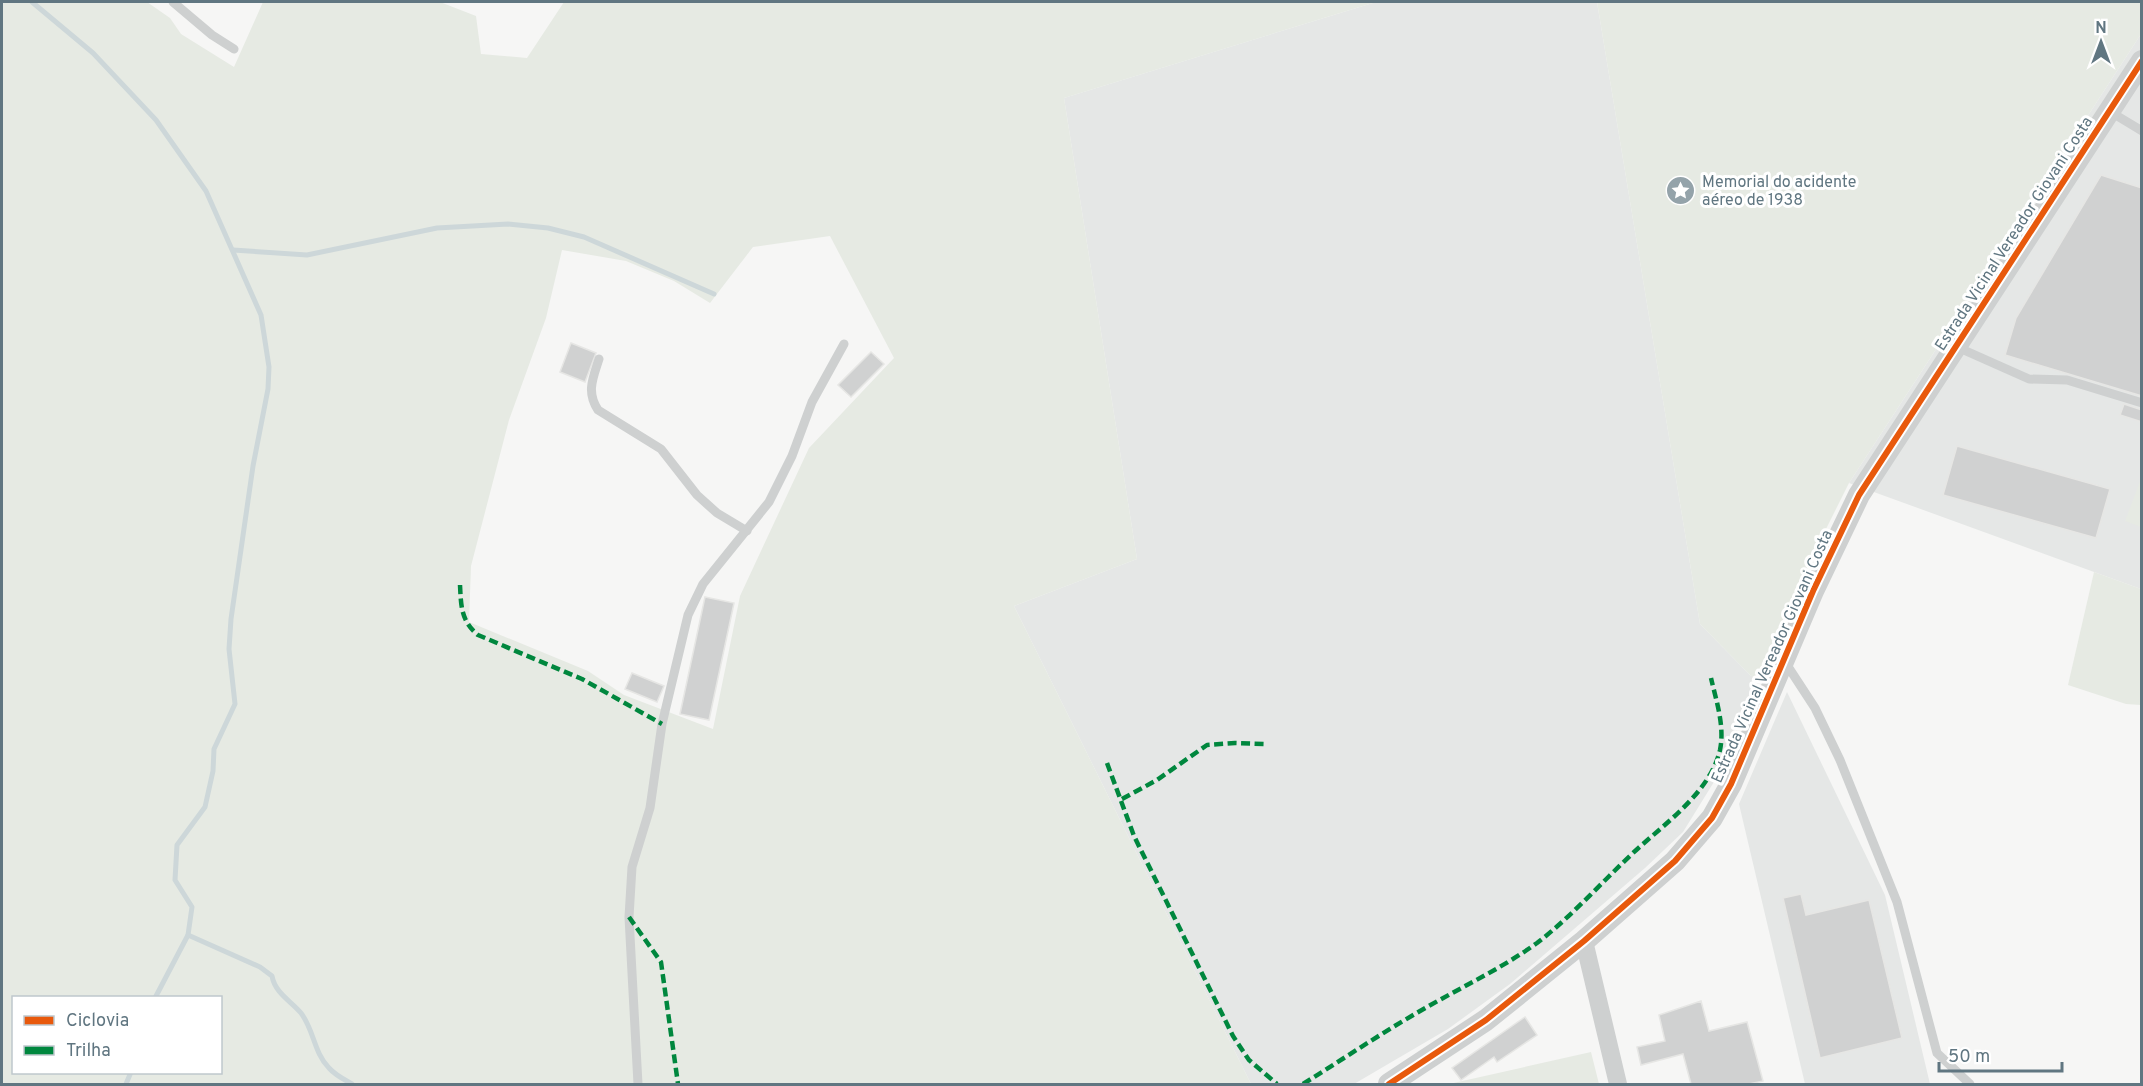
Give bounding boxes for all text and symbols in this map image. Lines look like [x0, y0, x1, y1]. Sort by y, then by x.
north arrow [2071, 12, 2131, 72]
text: N [2095, 19, 2107, 39]
street label: Estrada Vicinal Vereador Giovani Costa [1931, 113, 2098, 355]
place label: Memorial do acidente aéreo de 1938 [1702, 173, 1856, 211]
place icon: Memorial do acidente aéreo de 1938 [1665, 174, 1697, 206]
street label: Estrada Vicinal Vereador Giovani Costa [1708, 527, 1838, 787]
legend [12, 996, 222, 1074]
text: Ciclovia [66, 1010, 129, 1033]
scale bar [1939, 1035, 2062, 1073]
text: Trilha [66, 1040, 111, 1063]
text: 50 m [1948, 1046, 1990, 1069]

